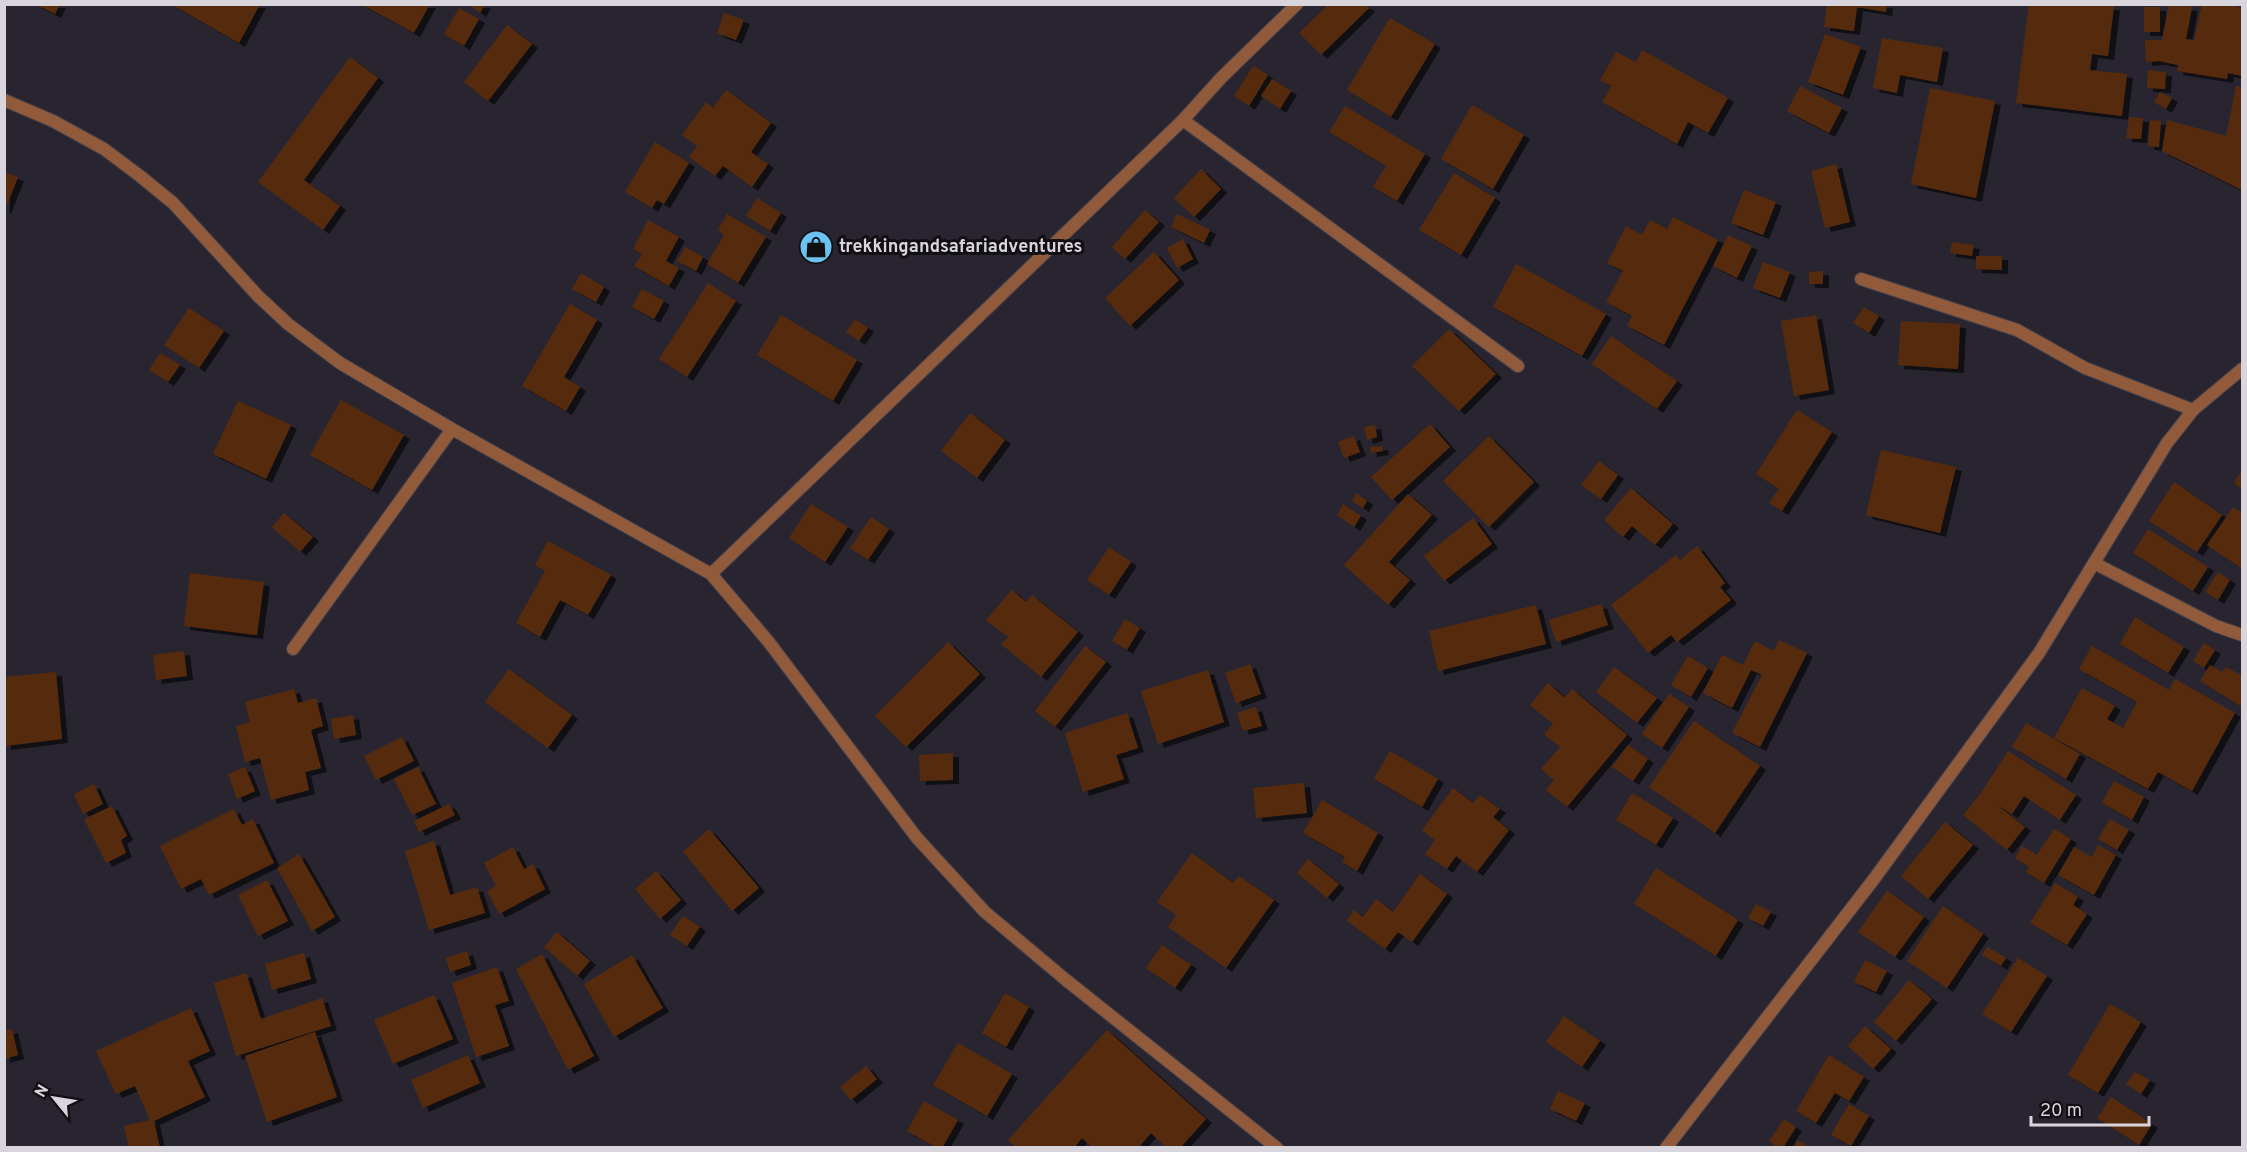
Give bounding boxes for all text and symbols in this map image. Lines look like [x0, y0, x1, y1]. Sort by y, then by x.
shop icon: trekkingandsafariadventures [798, 229, 834, 265]
place label: trekkingandsafariadventures [839, 236, 1082, 259]
north arrow [24, 1068, 84, 1128]
text: N [31, 1082, 54, 1101]
scale bar [2031, 1089, 2150, 1127]
text: 20 m [2040, 1100, 2082, 1123]

